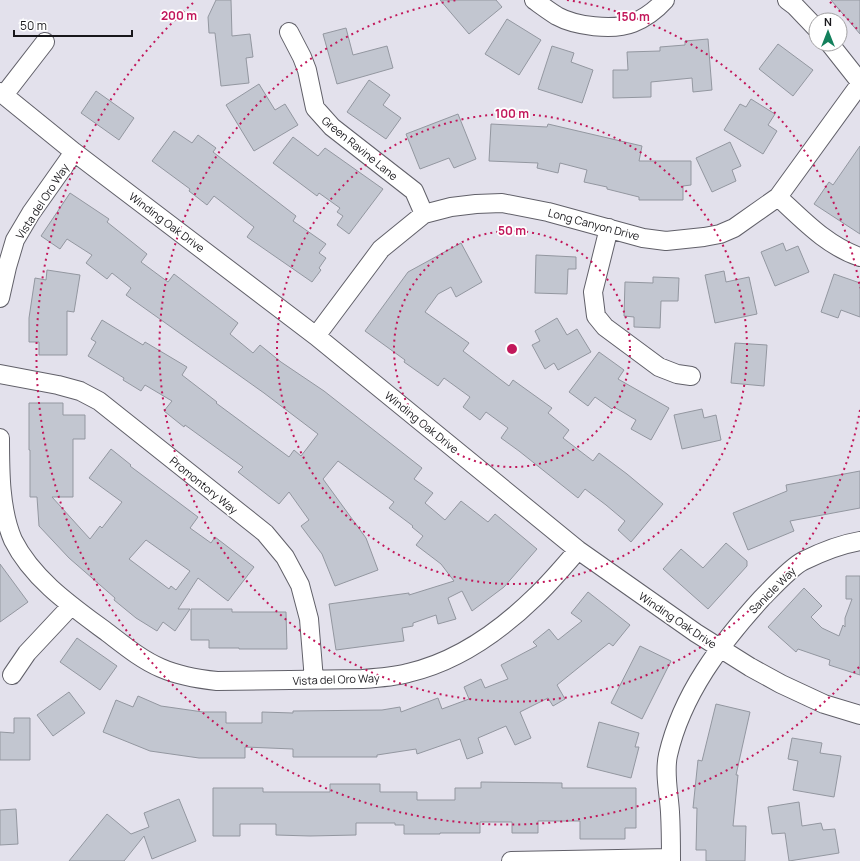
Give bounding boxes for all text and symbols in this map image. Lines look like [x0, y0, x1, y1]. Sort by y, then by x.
text: 200 m [161, 7, 197, 24]
text: 150 m [616, 8, 650, 25]
scale bar [14, 12, 132, 38]
north arrow [808, 12, 848, 52]
text: N [824, 14, 832, 29]
text: 50 m [20, 17, 47, 34]
text: 100 m [495, 105, 529, 122]
street label: Green Ravine Lane [319, 113, 402, 184]
street label: Vista del Oro Way [12, 160, 72, 242]
street label: Winding Oak Drive [126, 189, 208, 256]
street label: Long Canyon Drive [547, 205, 642, 244]
text: 50 m [498, 222, 526, 239]
centre of rings [505, 342, 519, 356]
street label: Winding Oak Drive [382, 388, 462, 457]
street label: Promontory Way [167, 453, 241, 517]
street label: Sanicle Way [745, 563, 799, 617]
street label: Winding Oak Drive [636, 588, 720, 652]
street label: Vista del Oro Way [292, 670, 380, 688]

